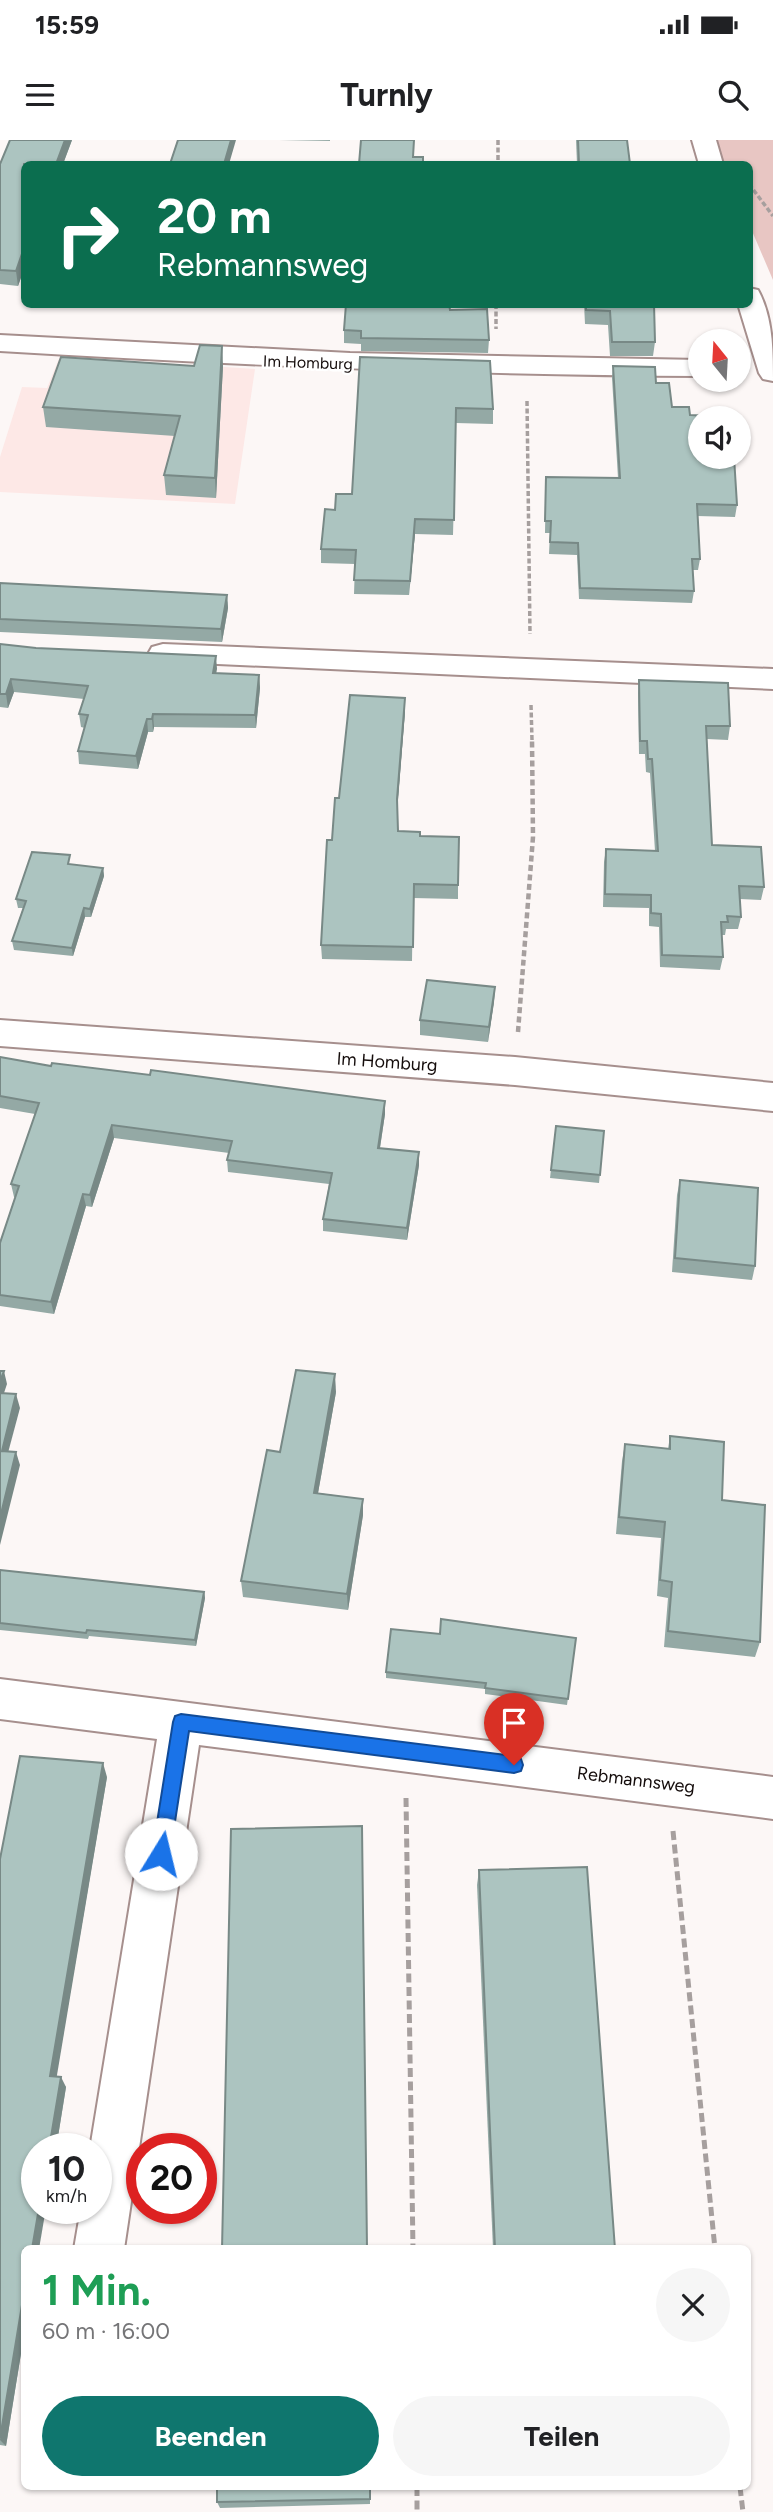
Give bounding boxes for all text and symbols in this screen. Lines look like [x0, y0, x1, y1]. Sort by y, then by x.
text: 15:59 [35, 9, 99, 41]
icon: menu [21, 76, 59, 114]
text: Turnly [340, 76, 433, 114]
icon: search [714, 76, 752, 114]
text: 20 m [157, 186, 272, 245]
icon: right [42, 189, 133, 280]
text: Rebmannsweg [157, 246, 368, 284]
north arrow [688, 329, 751, 392]
map controls [688, 329, 751, 469]
street label: Im Homburg [263, 351, 353, 374]
button: sound [688, 406, 751, 469]
street label: Im Homburg [336, 1047, 438, 1077]
pin [484, 1693, 544, 1765]
icon: arrive [495, 1704, 533, 1742]
street label: Rebmannsweg [576, 1762, 696, 1798]
position arrow [124, 1817, 198, 1891]
speed limit sign: 20 [126, 2133, 217, 2224]
text: 10 [48, 2148, 85, 2190]
text: km/h [46, 2185, 87, 2207]
text: 1 Min. [42, 2265, 151, 2316]
button: close [656, 2268, 730, 2342]
text: 60 m · 16:00 [42, 2317, 170, 2345]
button: Beenden [42, 2396, 379, 2476]
button: Teilen [393, 2396, 730, 2476]

